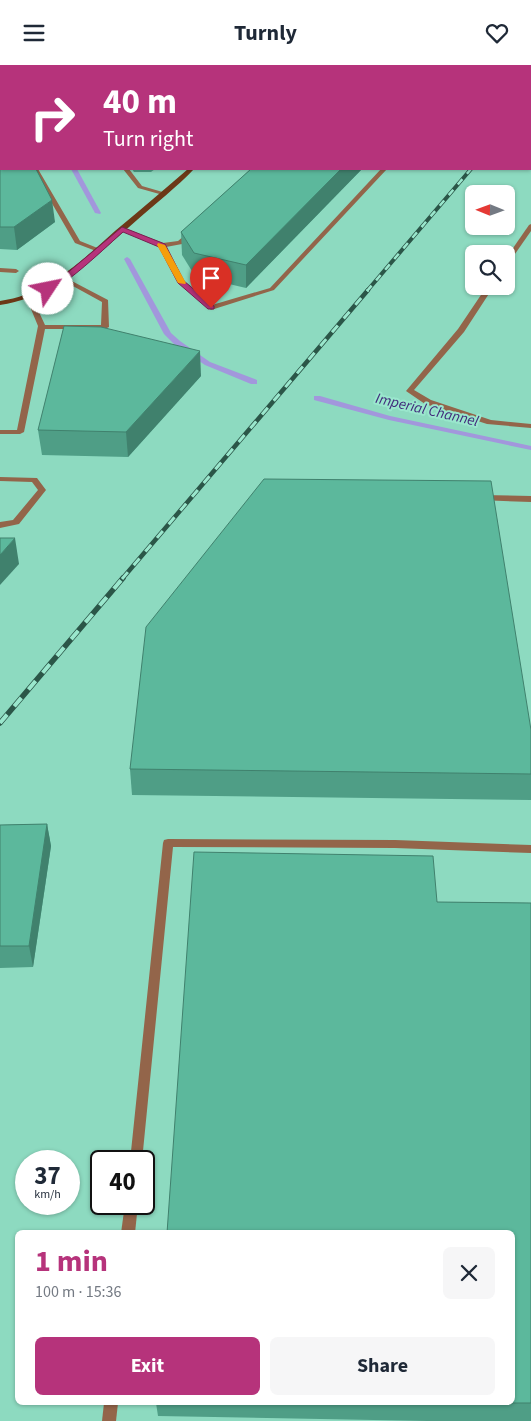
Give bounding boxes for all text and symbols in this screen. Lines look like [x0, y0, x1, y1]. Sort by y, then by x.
text: Turnly [234, 17, 297, 49]
icon: menu [20, 19, 48, 47]
icon: heart [483, 19, 511, 47]
text: 40 m [103, 77, 177, 127]
icon: right [20, 85, 85, 150]
text: Turn right [103, 123, 193, 155]
north arrow [465, 185, 515, 235]
map controls [465, 185, 515, 295]
button: search [465, 245, 515, 295]
pin [190, 257, 232, 308]
position arrow [21, 262, 73, 314]
icon: arrive [197, 264, 225, 292]
water label: Imperial Channel [373, 388, 481, 432]
speed limit sign: 40 [90, 1150, 155, 1215]
text: 37 [34, 1158, 61, 1194]
text: km/h [34, 1186, 61, 1203]
text: 1 min [35, 1240, 108, 1283]
button: close [443, 1247, 495, 1299]
text: 100 m · 15:36 [35, 1281, 122, 1303]
button: Exit [35, 1337, 260, 1395]
button: Share [270, 1337, 495, 1395]

